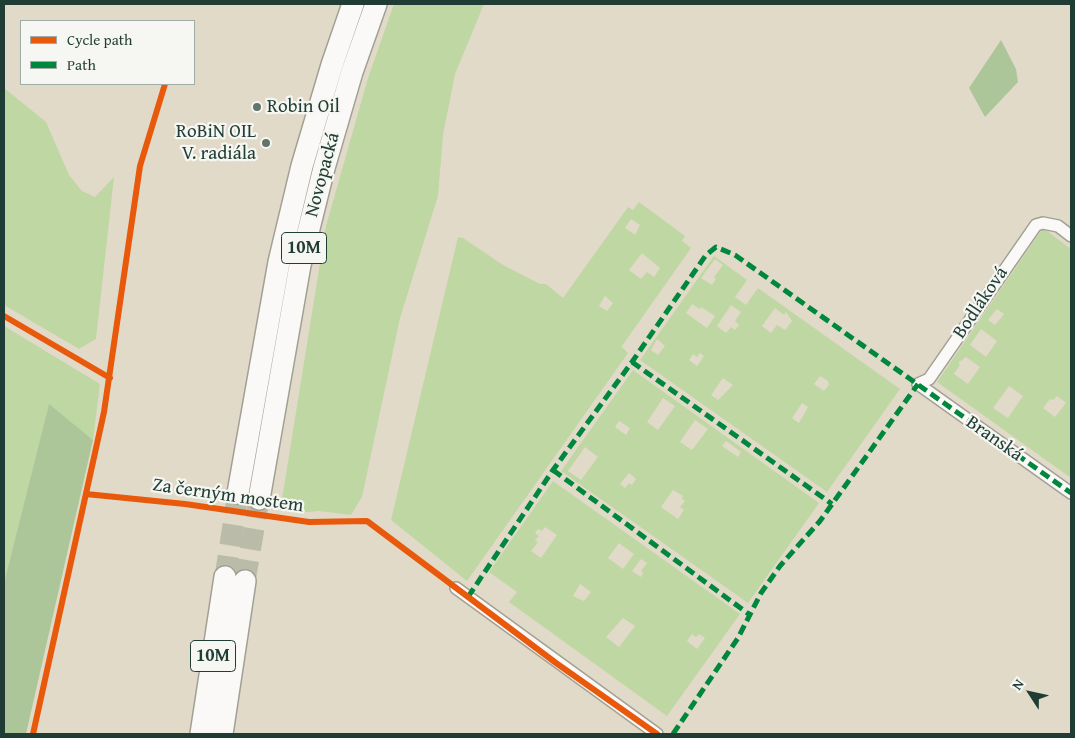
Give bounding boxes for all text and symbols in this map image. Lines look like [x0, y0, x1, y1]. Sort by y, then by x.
legend [20, 20, 195, 85]
text: Cycle path [67, 29, 133, 50]
text: Path [67, 54, 96, 75]
place label: Robin Oil [267, 96, 340, 118]
marker: Robin Oil [251, 101, 263, 113]
place label: RoBiN OIL V. radiála [176, 121, 256, 165]
street label: Novopacká [301, 130, 345, 220]
marker: RoBiN OIL V. radiála [260, 137, 272, 149]
road number: 10M [282, 232, 326, 264]
street label: Bodláková [949, 263, 1013, 343]
street label: Branská [961, 411, 1027, 467]
street label: Za černým mostem [151, 474, 305, 518]
road number: 10M [190, 640, 236, 671]
north arrow [1005, 668, 1055, 718]
text: N [1007, 675, 1029, 694]

